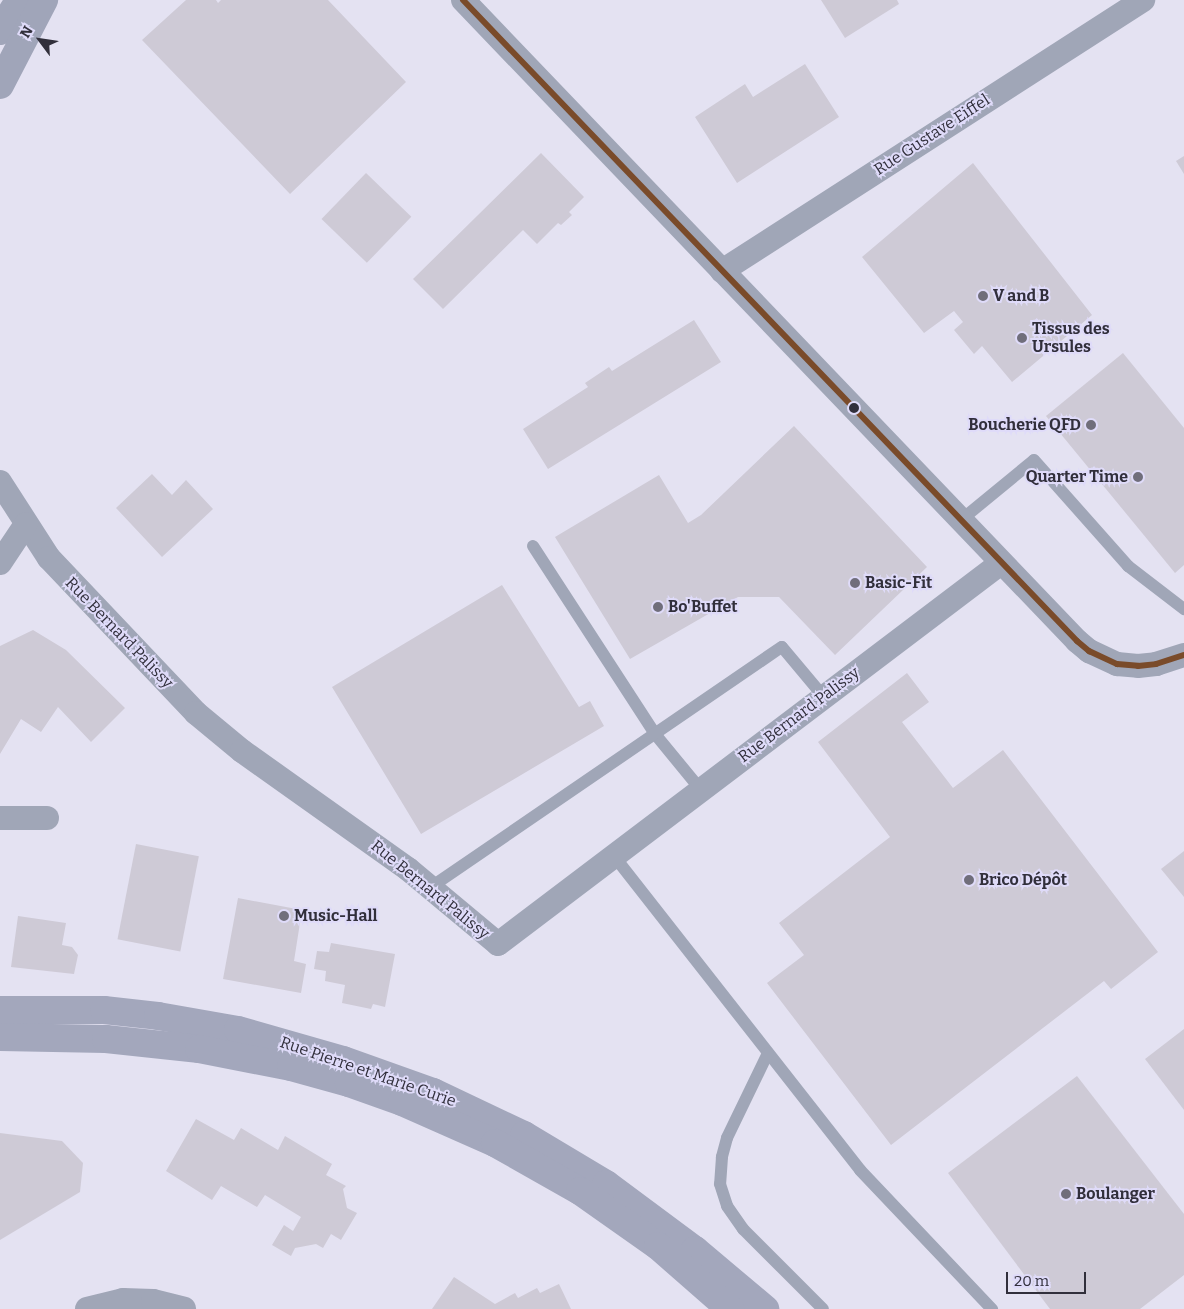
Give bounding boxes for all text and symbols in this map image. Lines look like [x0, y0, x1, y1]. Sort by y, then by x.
north arrow [15, 15, 65, 65]
text: N [17, 23, 37, 41]
street label: Rue Gustave Eiffel [871, 90, 993, 180]
place label: V and B [993, 286, 1049, 306]
marker: V and B [977, 290, 989, 302]
place label: Tissus des Ursules [1032, 319, 1110, 357]
marker: Tissus des Ursules [1016, 332, 1028, 344]
unlabelled marker [849, 403, 859, 413]
place label: Boucherie QFD [968, 415, 1081, 435]
marker: Boucherie QFD [1085, 419, 1097, 431]
place label: Quarter Time [1026, 467, 1128, 487]
marker: Quarter Time [1132, 471, 1144, 483]
place label: Basic-Fit [865, 573, 932, 593]
street label: Rue Bernard Palissy [61, 574, 177, 692]
marker: Basic-Fit [849, 577, 861, 589]
place label: Bo'Buffet [668, 597, 738, 617]
marker: Bo'Buffet [652, 601, 664, 613]
street label: Rue Bernard Palissy [735, 663, 863, 767]
street label: Rue Bernard Palissy [367, 836, 493, 944]
place label: Brico Dépôt [979, 870, 1067, 890]
marker: Brico Dépôt [963, 874, 975, 886]
place label: Music-Hall [294, 906, 377, 926]
marker: Music-Hall [278, 910, 290, 922]
street label: Rue Pierre et Marie Curie [278, 1033, 458, 1111]
place label: Boulanger [1076, 1184, 1155, 1204]
marker: Boulanger [1060, 1188, 1072, 1200]
scale bar [1009, 1262, 1089, 1294]
text: 20 m [1014, 1272, 1049, 1290]

